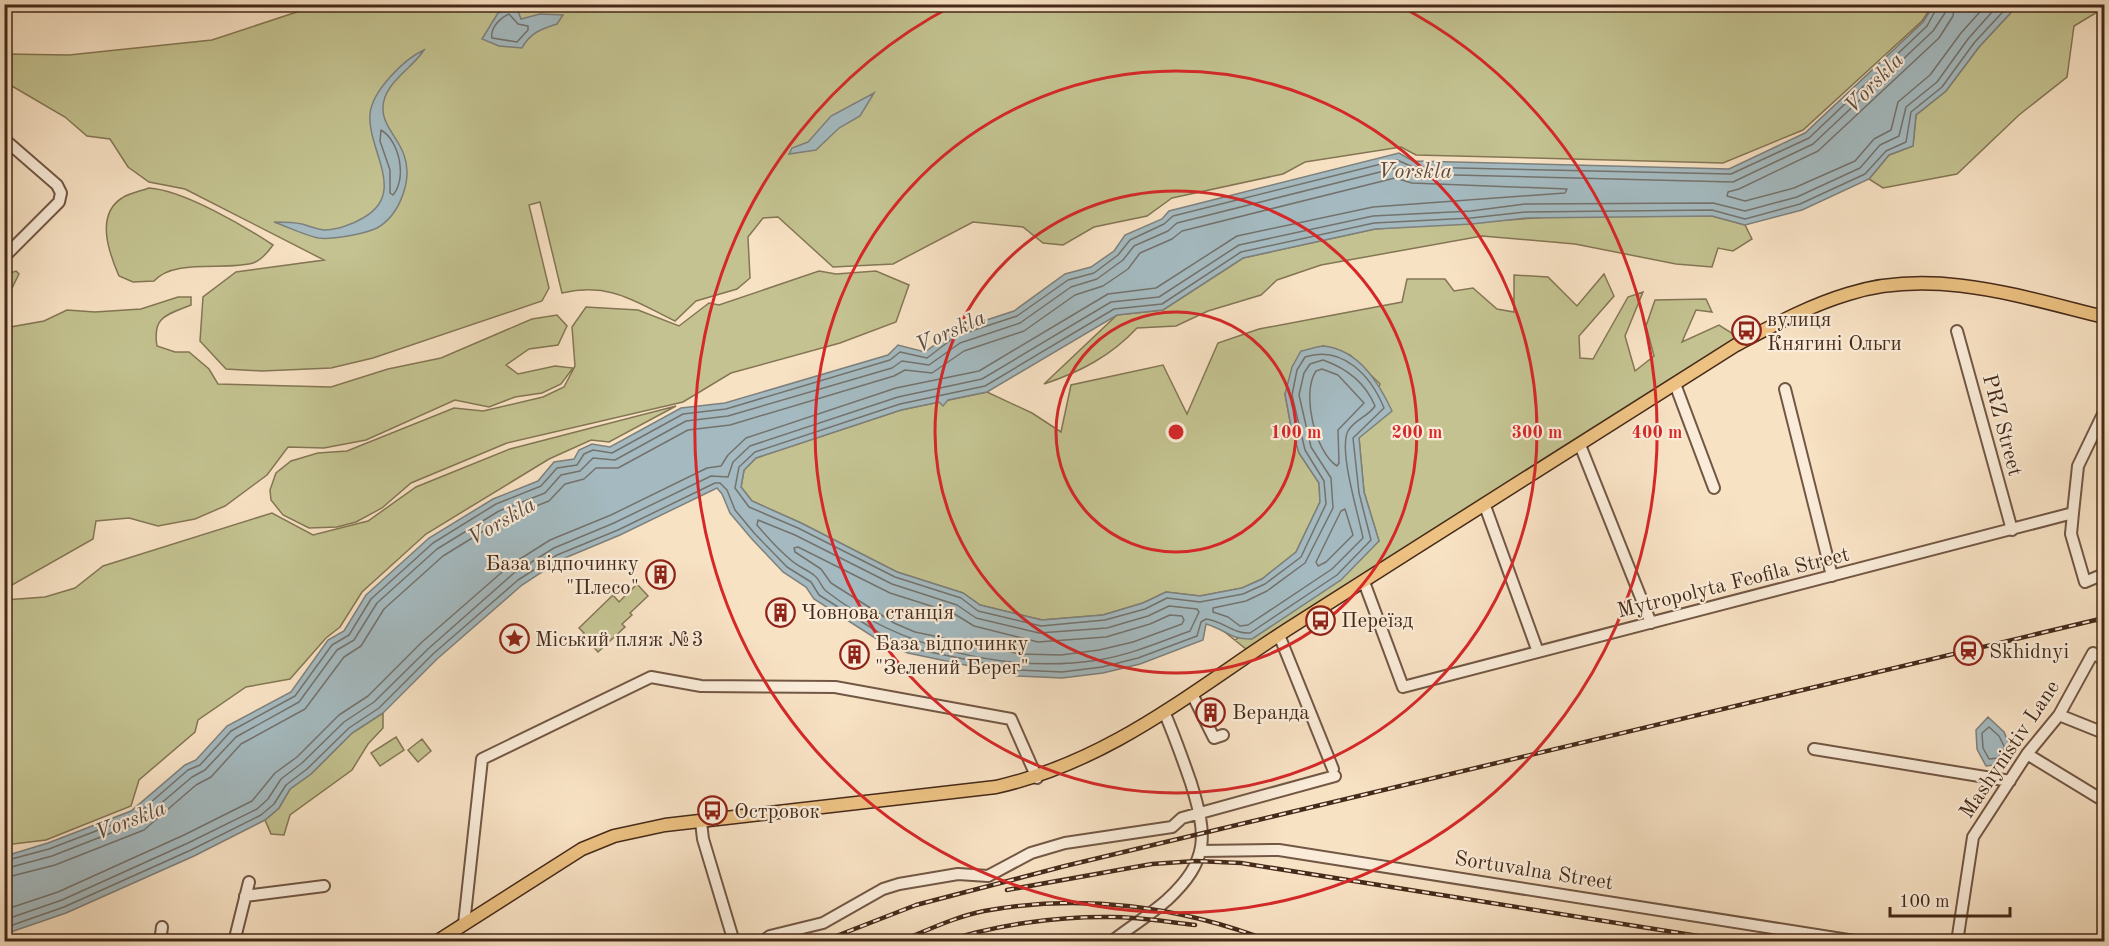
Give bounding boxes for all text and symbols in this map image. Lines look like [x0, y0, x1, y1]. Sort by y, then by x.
water label: Vorskla [1841, 49, 1908, 118]
water label: Vorskla [1378, 161, 1452, 183]
water label: Vorskla [912, 307, 989, 357]
place label: вулиця Княгині Ольги [1767, 310, 1902, 355]
bus stop icon: вулиця Княгині Ольги [1730, 315, 1762, 347]
street label: PRZ Street [1978, 372, 2025, 479]
centre of rings [1166, 422, 1186, 442]
text: 100 m [1271, 424, 1321, 442]
text: 200 m [1392, 424, 1442, 442]
text: 300 m [1512, 424, 1562, 442]
text: 400 m [1632, 424, 1682, 442]
water label: Vorskla [464, 494, 540, 550]
street label: Mytropolyta Feofila Street [1615, 544, 1851, 622]
place label: База відпочинку "Плесо" [485, 554, 639, 599]
building icon: База відпочинку "Плесо" [644, 559, 676, 591]
building icon: Човнова станція [764, 596, 796, 628]
place label: Човнова станція [801, 603, 954, 624]
bus stop icon: Переїзд [1304, 604, 1336, 636]
place label: Переїзд [1341, 611, 1414, 632]
place icon: Міський пляж №3 [498, 623, 530, 655]
place label: Міський пляж №3 [535, 630, 704, 651]
place label: База відпочинку "Зелений Берег" [875, 634, 1029, 679]
station icon: Skhidnyi [1952, 635, 1984, 667]
building icon: База відпочинку "Зелений Берег" [838, 639, 870, 671]
place label: Skhidnyi [1989, 642, 2069, 663]
street label: Mashynistiv Lane [1956, 677, 2064, 823]
building icon: Веранда [1195, 696, 1227, 728]
place label: Веранда [1232, 703, 1310, 724]
bus stop icon: Островок [697, 795, 729, 827]
water label: Vorskla [92, 797, 170, 844]
place label: Островок [734, 802, 821, 823]
street label: Sortuvalna Street [1453, 849, 1615, 894]
scale bar [1890, 880, 2010, 918]
text: 100 m [1899, 893, 1950, 911]

